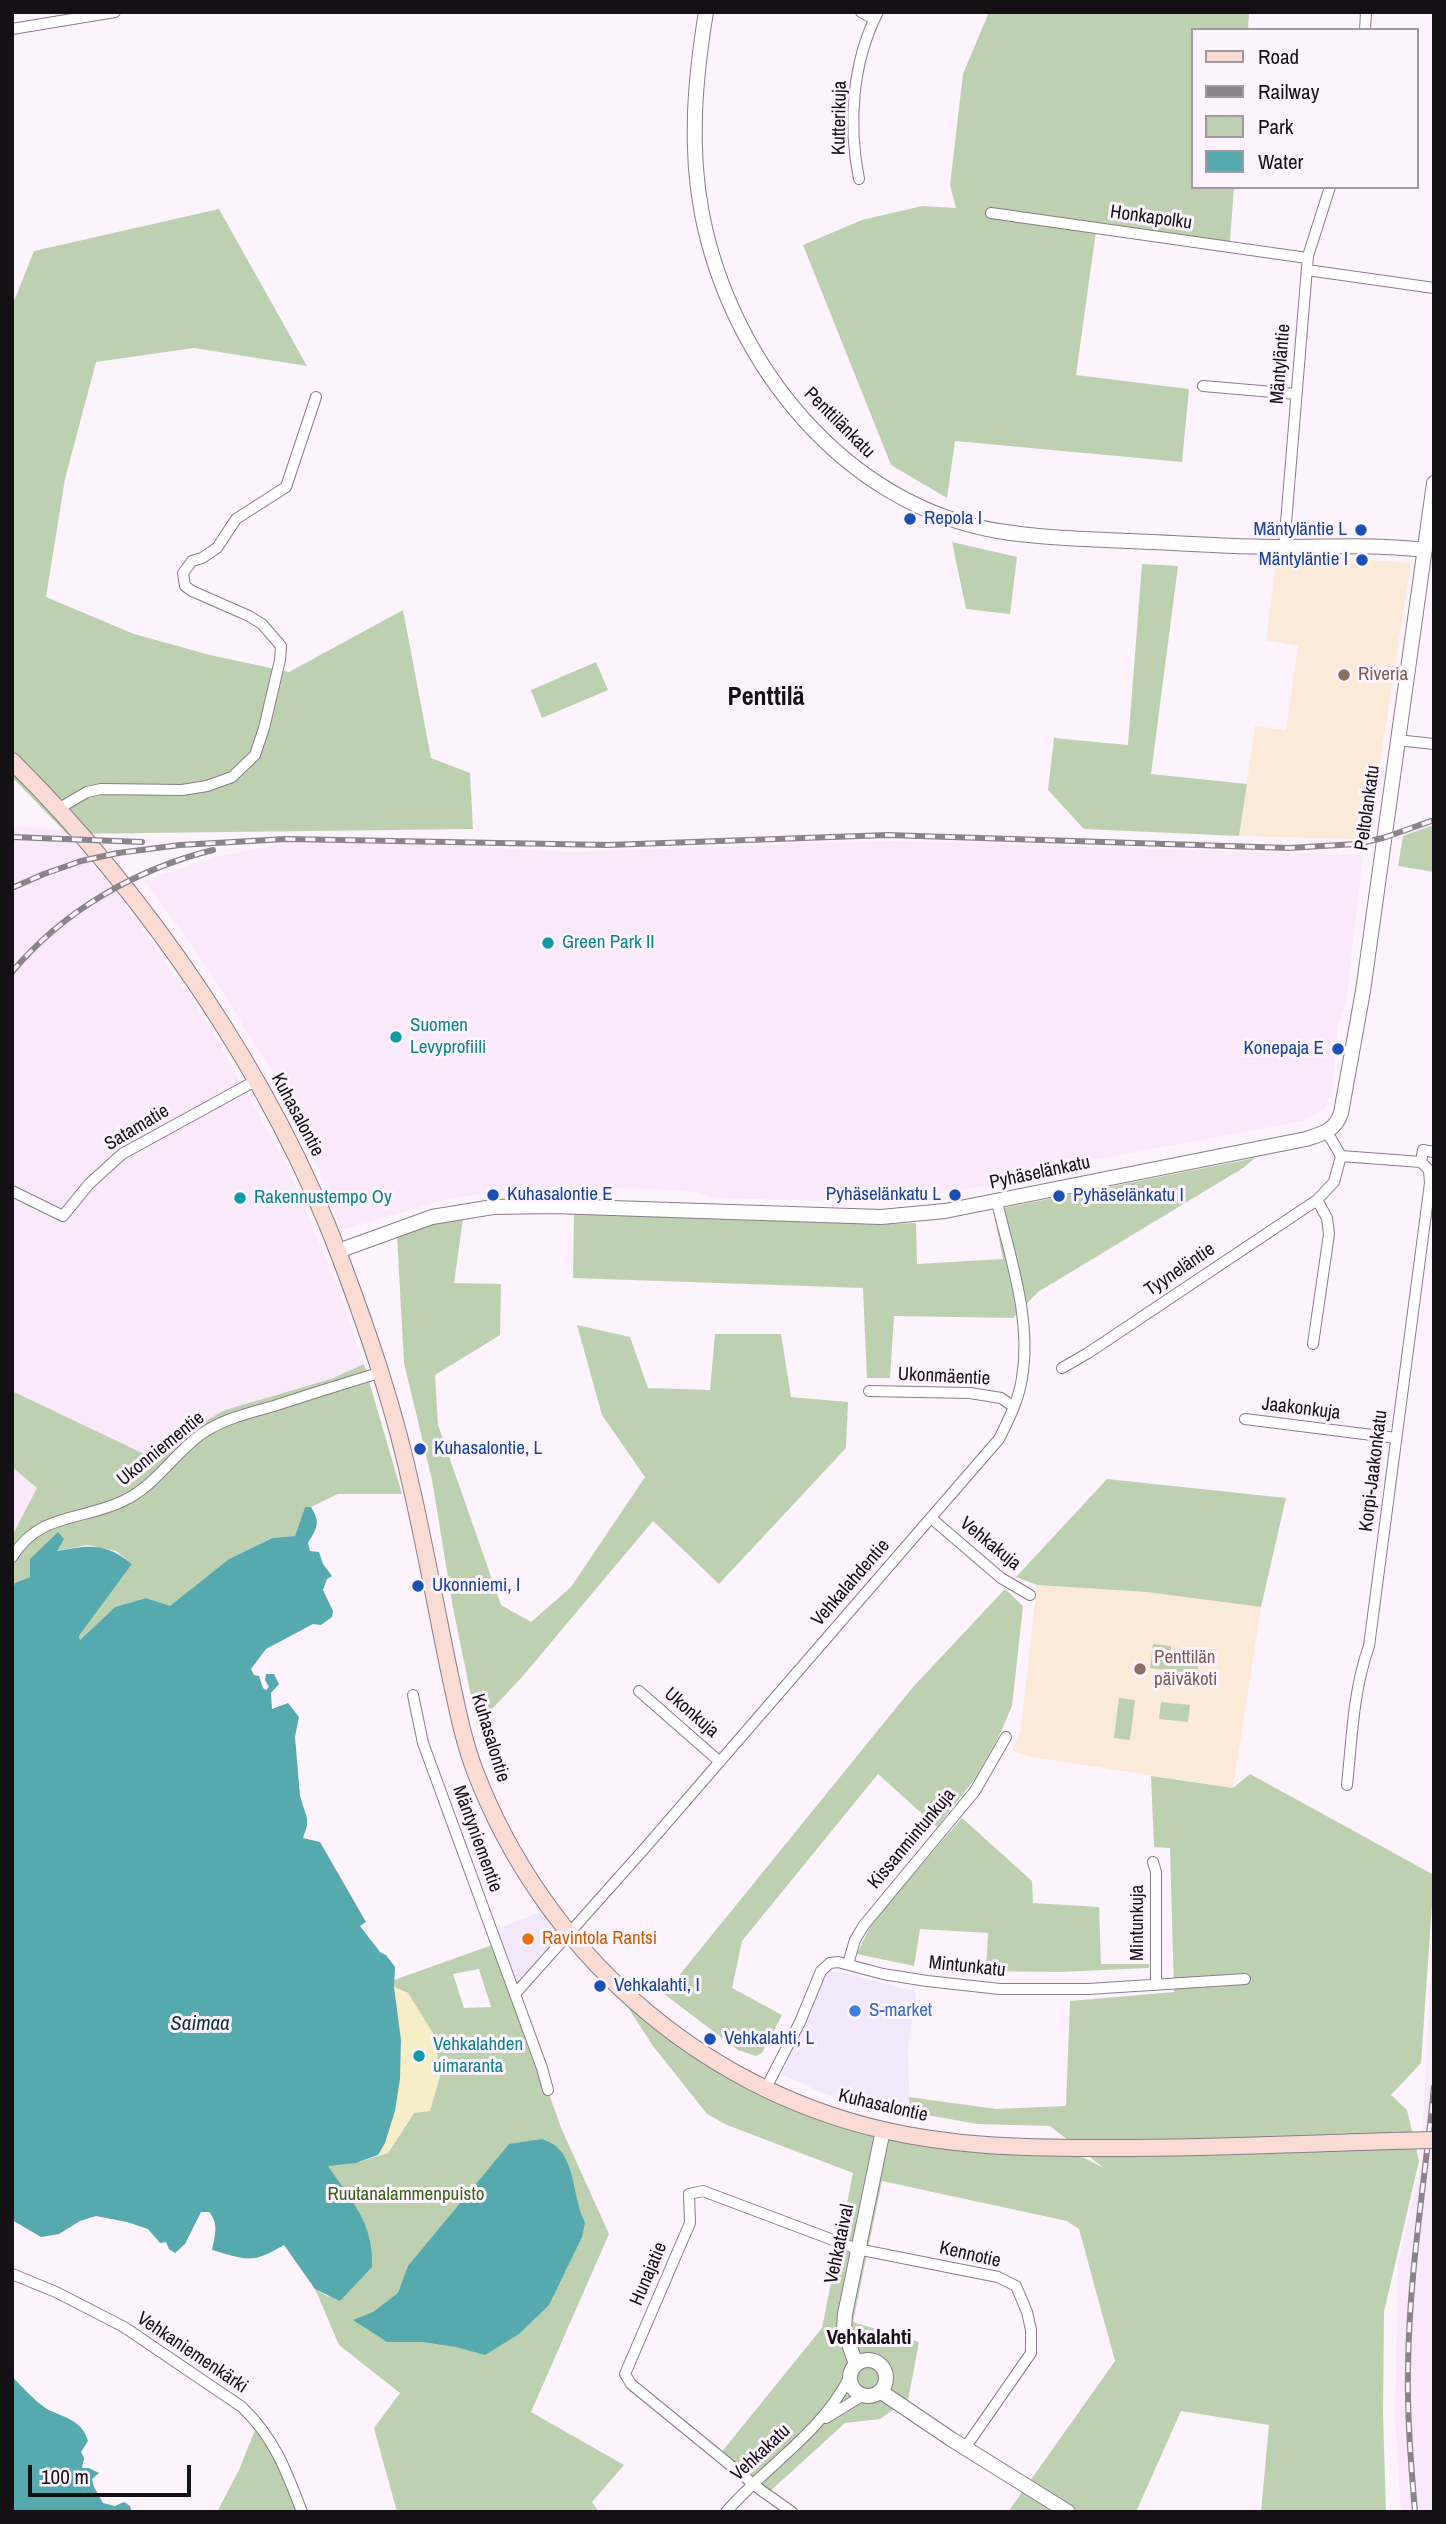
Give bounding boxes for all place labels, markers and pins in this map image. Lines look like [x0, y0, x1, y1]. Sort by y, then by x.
place label: Repola I [924, 508, 982, 530]
marker: Repola I [902, 511, 918, 527]
place label: Mäntyläntie L [1253, 519, 1347, 541]
marker: Mäntyläntie L [1353, 522, 1369, 538]
place label: Mäntyläntie I [1259, 549, 1348, 571]
marker: Mäntyläntie I [1354, 552, 1370, 568]
place label: Riveria [1358, 664, 1408, 686]
marker: Riveria [1336, 667, 1352, 683]
place label: Green Park II [562, 932, 655, 954]
marker: Green Park II [540, 935, 556, 951]
place label: Suomen Levyprofiili [410, 1015, 486, 1059]
marker: Suomen Levyprofiili [388, 1029, 404, 1045]
place label: Konepaja E [1243, 1038, 1324, 1060]
marker: Konepaja E [1330, 1041, 1346, 1057]
place label: Kuhasalontie E [507, 1184, 613, 1206]
place label: Pyhäselänkatu L [826, 1184, 941, 1206]
place label: Pyhäselänkatu I [1073, 1185, 1184, 1207]
place label: Rakennustempo Oy [254, 1187, 392, 1209]
marker: Kuhasalontie E [485, 1187, 501, 1203]
marker: Pyhäselänkatu L [947, 1187, 963, 1203]
marker: Pyhäselänkatu I [1051, 1188, 1067, 1204]
marker: Rakennustempo Oy [232, 1190, 248, 1206]
place label: Kuhasalontie, L [434, 1438, 542, 1460]
marker: Kuhasalontie, L [412, 1441, 428, 1457]
place label: Ukonniemi, I [432, 1575, 520, 1597]
marker: Ukonniemi, I [410, 1578, 426, 1594]
place label: Penttilän päiväkoti [1154, 1647, 1217, 1691]
marker: Penttilän päiväkoti [1132, 1661, 1148, 1677]
place label: Ravintola Rantsi [542, 1928, 657, 1950]
marker: Ravintola Rantsi [520, 1931, 536, 1947]
place label: Vehkalahti, I [614, 1975, 700, 1997]
marker: Vehkalahti, I [592, 1978, 608, 1994]
place label: S-market [869, 2000, 932, 2022]
marker: S-market [847, 2003, 863, 2019]
place label: Vehkalahti, L [724, 2028, 814, 2050]
marker: Vehkalahti, L [702, 2031, 718, 2047]
place label: Vehkalahden uimaranta [433, 2034, 523, 2078]
marker: Vehkalahden uimaranta [411, 2048, 427, 2064]

